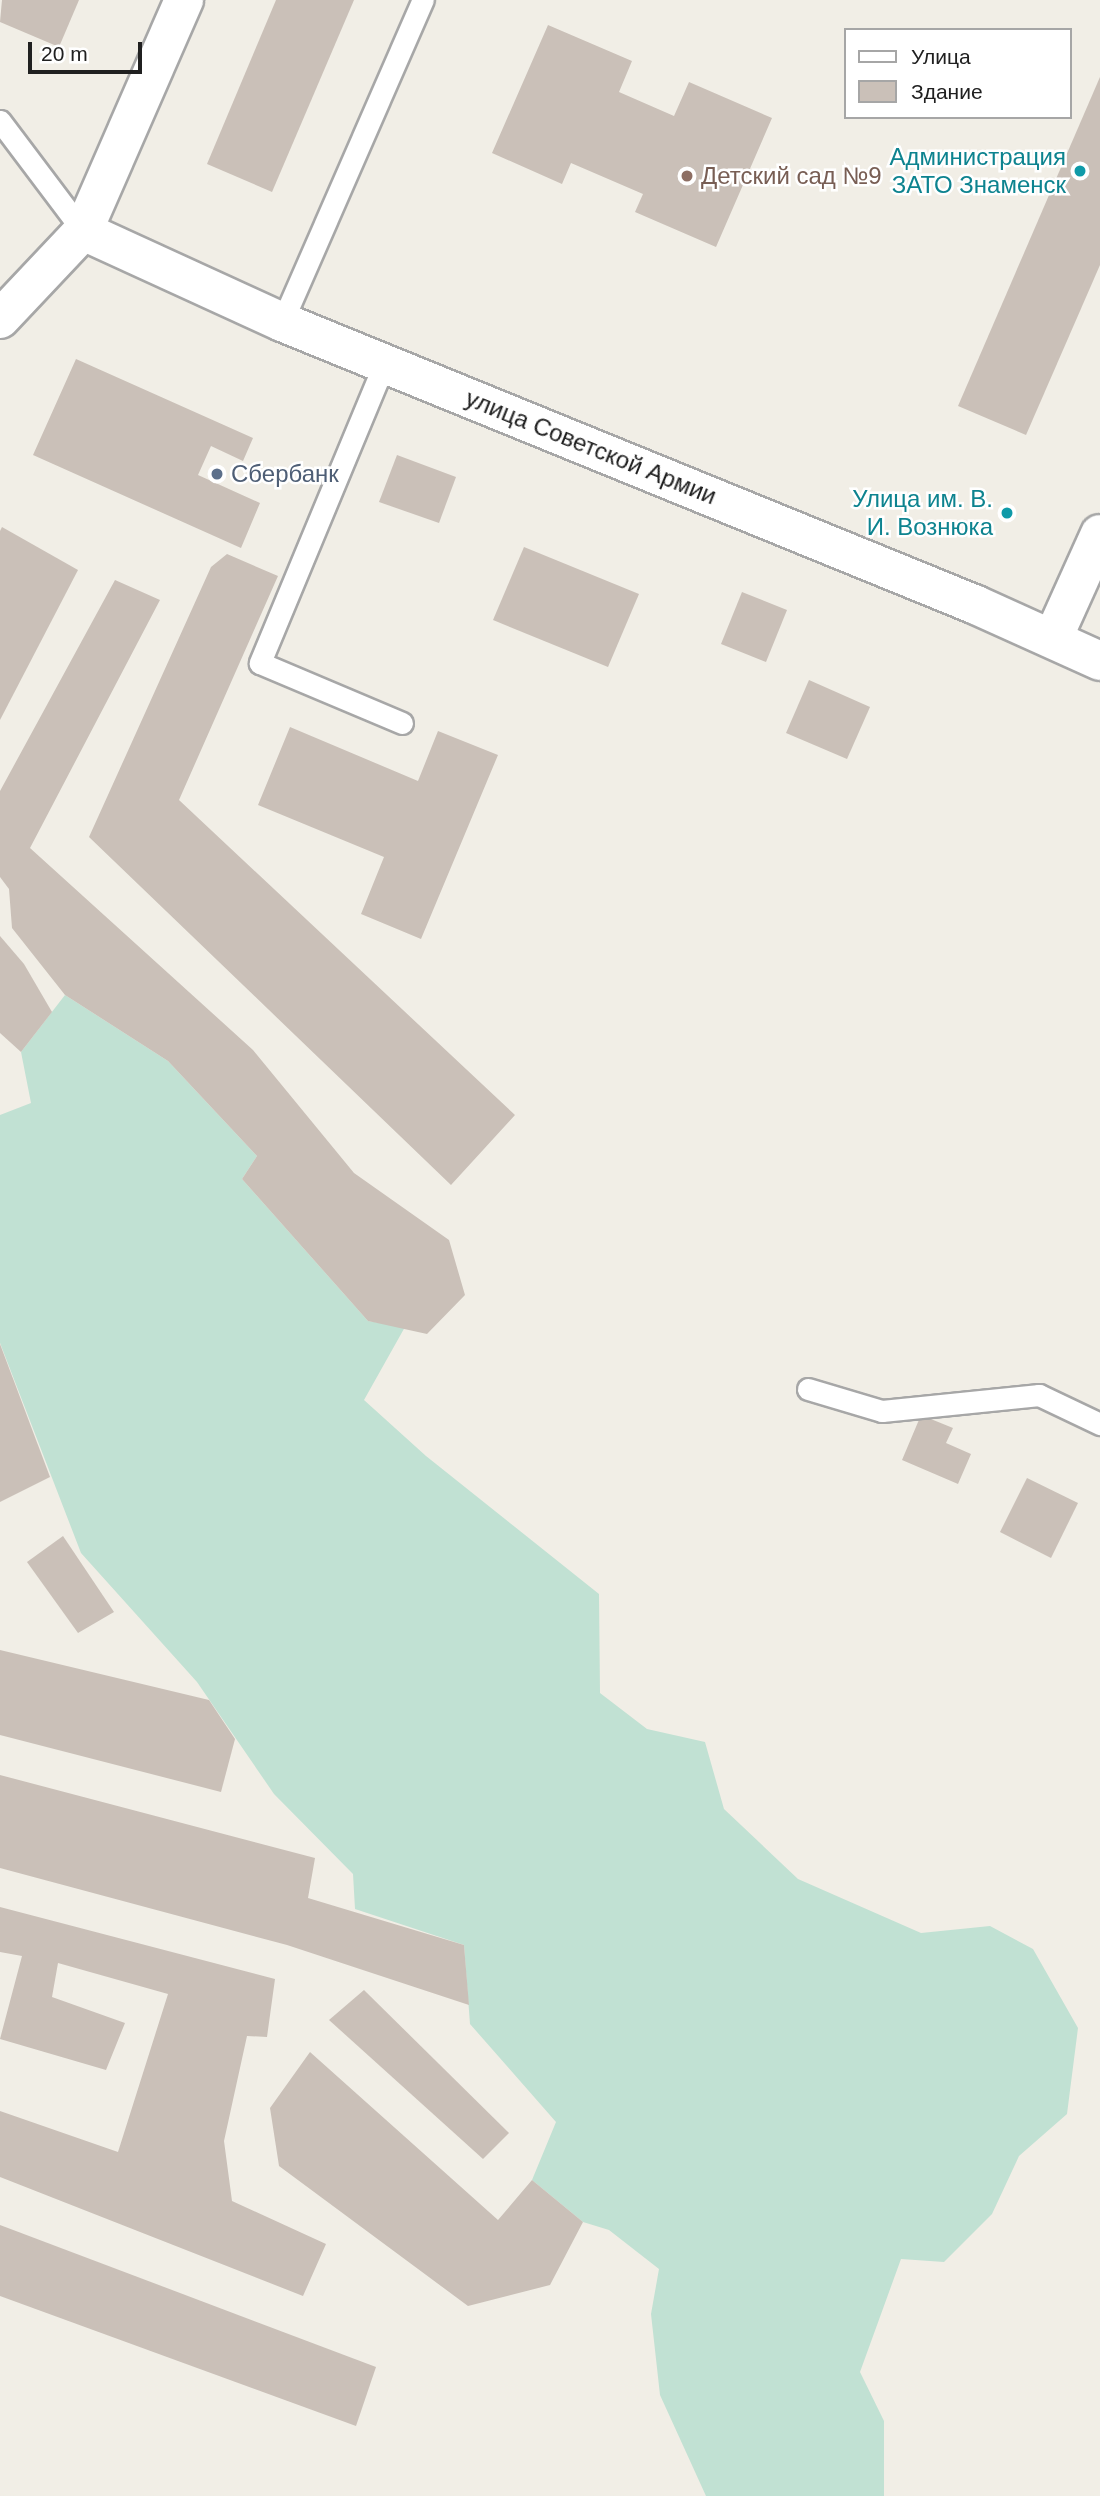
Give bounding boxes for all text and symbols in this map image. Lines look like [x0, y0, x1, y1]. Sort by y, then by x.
scale bar [32, 28, 145, 72]
legend [844, 28, 1072, 119]
text: 20 m [41, 42, 88, 65]
text: Улица [911, 45, 971, 68]
text: Здание [911, 80, 983, 103]
place label: Администрация ЗАТО Знаменск [890, 143, 1066, 199]
place label: Детский сад №9 [701, 162, 882, 190]
marker: Администрация ЗАТО Знаменск [1072, 163, 1088, 179]
marker: Детский сад №9 [679, 168, 695, 184]
street label: улица Советской Армии [461, 383, 721, 511]
place label: Сбербанк [231, 460, 339, 488]
marker: Сбербанк [209, 466, 225, 482]
place label: Улица им. В. И. Вознюка [852, 485, 993, 541]
marker: Улица им. В. И. Вознюка [999, 505, 1015, 521]

